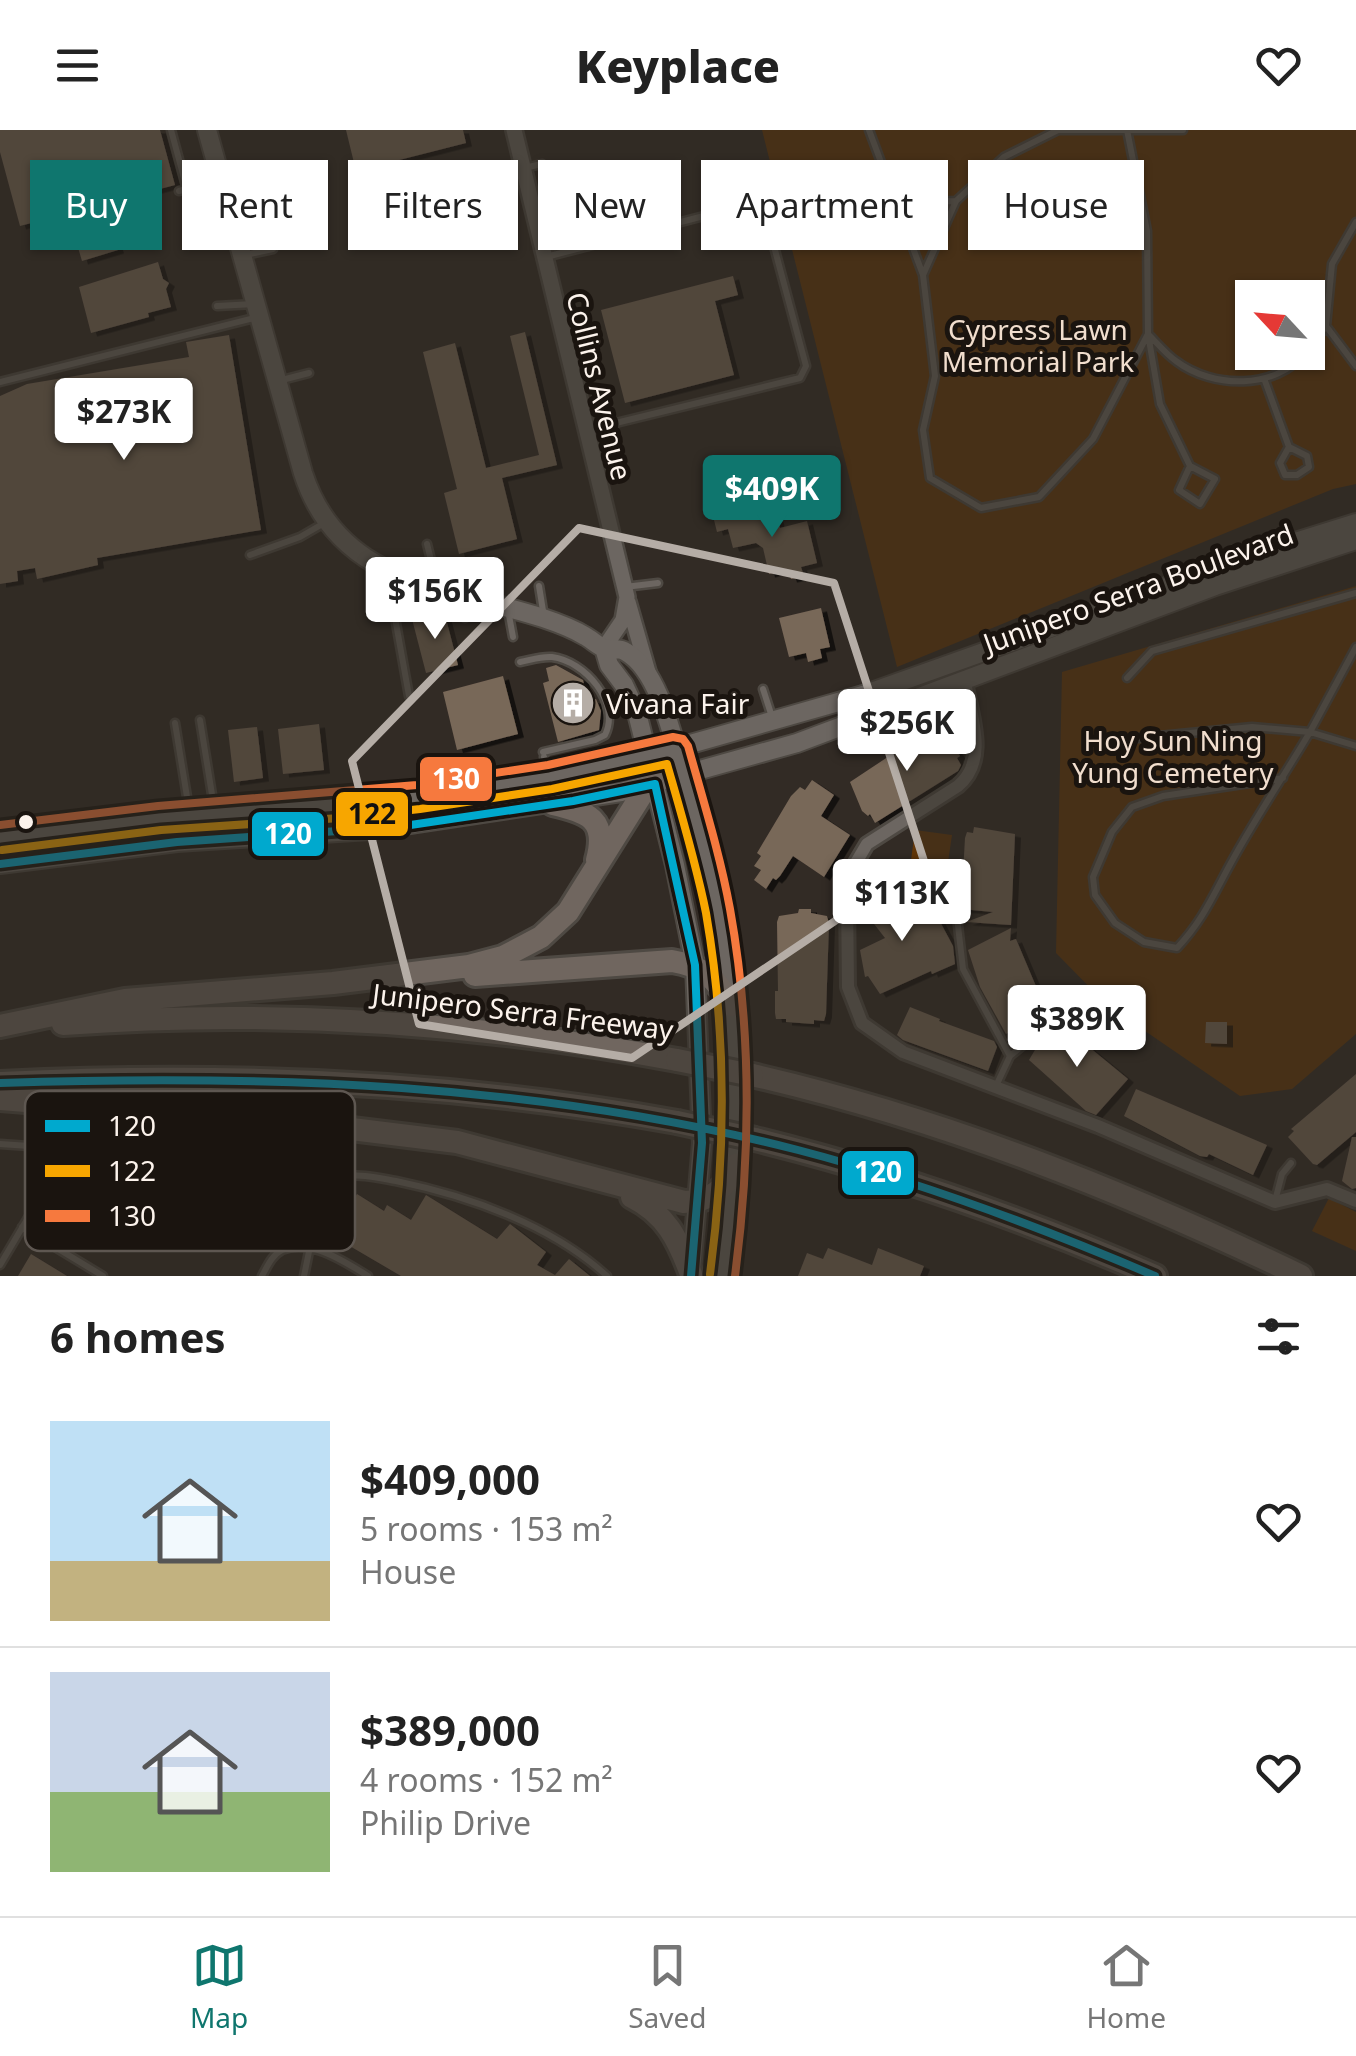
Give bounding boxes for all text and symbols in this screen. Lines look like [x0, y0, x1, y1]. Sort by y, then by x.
text: Keyplace [576, 35, 780, 96]
icon: menu [50, 38, 105, 93]
icon: heart [1251, 38, 1306, 93]
chip: Buy [30, 160, 162, 250]
chip: Rent [182, 160, 328, 250]
chip: Filters [348, 160, 518, 250]
chip: New [538, 160, 681, 250]
chip: Apartment [701, 160, 948, 250]
chip: House [968, 160, 1144, 250]
north arrow [1235, 280, 1325, 370]
map controls [1235, 280, 1325, 370]
street label: Collins Avenue [558, 288, 642, 484]
park label: Cypress Lawn Memorial Park [942, 310, 1134, 380]
pin: $273K [54, 378, 194, 463]
text: $273K [77, 389, 171, 432]
pin: $409K [702, 455, 842, 540]
text: $409K [725, 466, 819, 509]
street label: Junipero Serra Boulevard [975, 514, 1298, 663]
pin: $156K [365, 557, 505, 642]
text: $156K [388, 568, 482, 611]
building icon: Vivana Fair [550, 680, 596, 726]
place label: Vivana Fair [606, 684, 750, 722]
pin: $256K [837, 689, 977, 774]
text: $256K [860, 700, 954, 743]
park label: Hoy Sun Ning Yung Cemetery [1072, 721, 1274, 791]
line badge: 130 [418, 755, 494, 803]
text: 130 [432, 759, 480, 797]
line badge: 122 [334, 790, 410, 838]
text: 122 [348, 794, 396, 832]
line badge: 120 [250, 810, 326, 858]
unlabelled marker [16, 812, 36, 832]
text: 120 [264, 814, 312, 852]
pin: $113K [832, 859, 972, 944]
text: $113K [855, 870, 949, 913]
street label: Junipero Serra Freeway [367, 973, 676, 1048]
pin: $389K [1007, 985, 1147, 1070]
text: $389K [1030, 996, 1124, 1039]
legend [25, 1091, 355, 1251]
text: 120 [108, 1106, 156, 1144]
line badge: 120 [840, 1149, 916, 1197]
text: 122 [108, 1151, 156, 1189]
text: 120 [854, 1152, 902, 1190]
text: 130 [108, 1196, 156, 1234]
text: 6 homes [50, 1308, 226, 1365]
icon: filters [1251, 1309, 1306, 1364]
text: $409,000 [360, 1450, 540, 1507]
icon: home [130, 1461, 250, 1581]
icon: heart [1251, 1494, 1306, 1549]
text: 5 rooms · 153 m² [360, 1507, 613, 1550]
text: House [360, 1550, 456, 1593]
text: $389,000 [360, 1701, 540, 1758]
icon: home [130, 1712, 250, 1832]
icon: heart [1251, 1745, 1306, 1800]
text: 4 rooms · 152 m² [360, 1758, 613, 1801]
text: Philip Drive [360, 1801, 531, 1844]
tab: Map [190, 1938, 248, 2036]
tab: Saved [628, 1938, 706, 2036]
tab: Home [1086, 1938, 1166, 2036]

